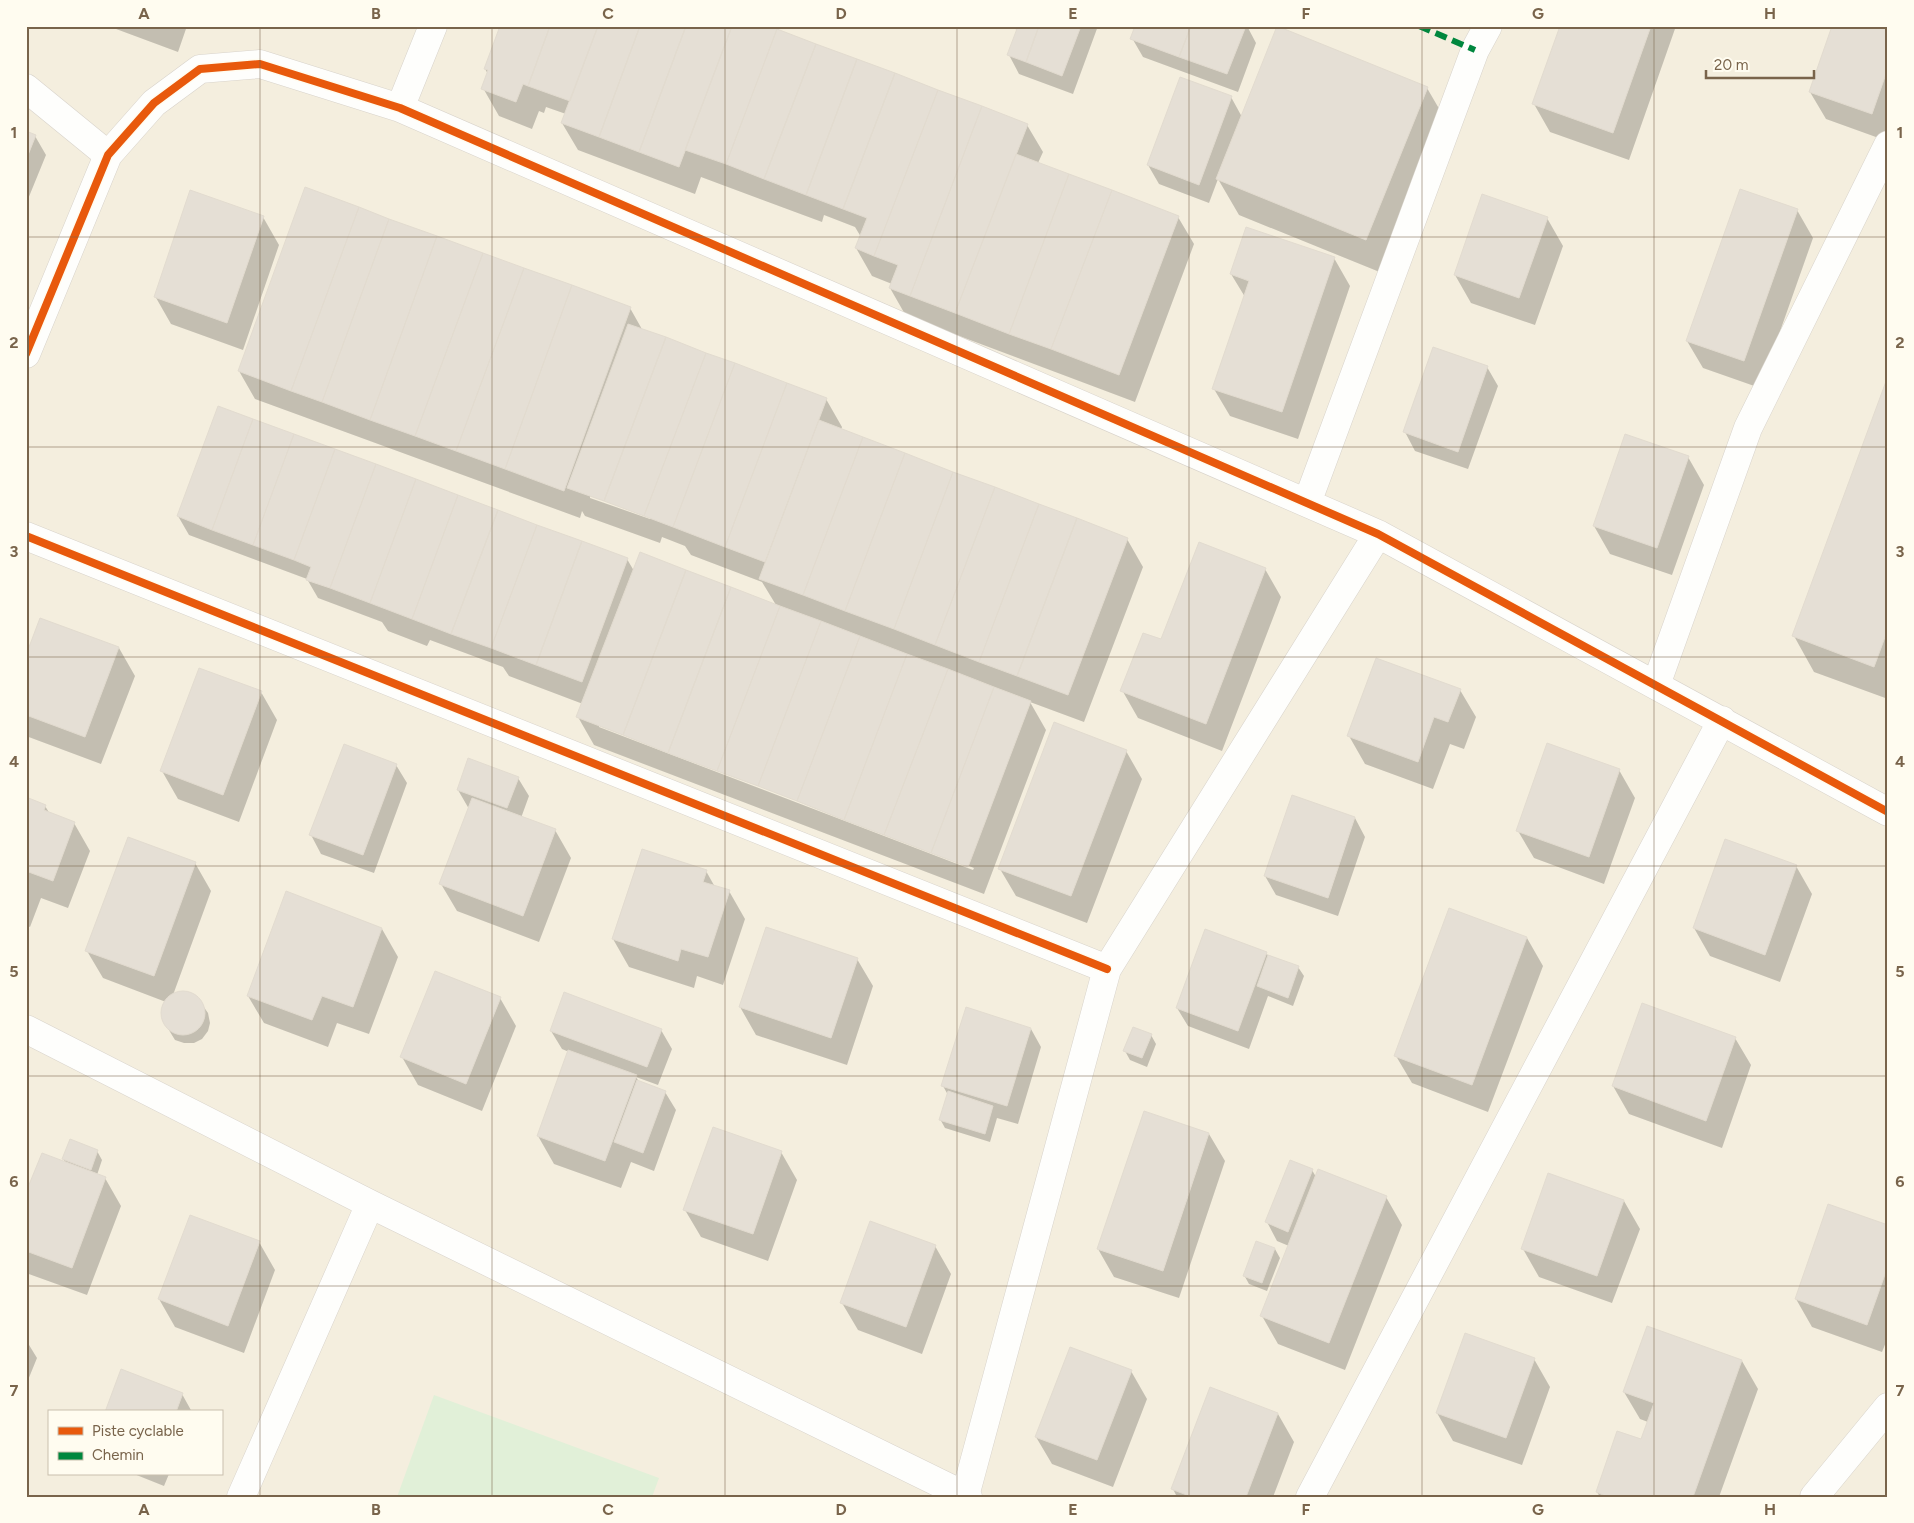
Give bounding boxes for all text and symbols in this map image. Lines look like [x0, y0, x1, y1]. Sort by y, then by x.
text: A [138, 4, 150, 23]
text: B [371, 4, 381, 23]
text: C [602, 4, 614, 23]
text: D [835, 4, 847, 23]
text: E [1068, 4, 1078, 23]
text: F [1302, 4, 1311, 23]
text: G [1532, 4, 1544, 23]
text: H [1764, 4, 1776, 23]
scale bar [1706, 48, 1814, 80]
text: 20 m [1714, 56, 1748, 74]
text: 1 [11, 123, 17, 142]
text: 1 [1897, 123, 1903, 142]
text: 2 [9, 333, 19, 352]
text: 2 [1895, 333, 1905, 352]
text: 3 [10, 542, 19, 561]
text: 3 [1896, 542, 1905, 561]
text: 4 [9, 752, 19, 771]
text: 4 [1895, 752, 1905, 771]
text: 5 [9, 962, 19, 981]
text: 5 [1895, 962, 1905, 981]
text: 6 [9, 1172, 19, 1191]
text: 6 [1895, 1172, 1905, 1191]
text: 7 [10, 1381, 19, 1400]
text: 7 [1896, 1381, 1905, 1400]
legend [48, 1410, 222, 1476]
text: Piste cyclable [92, 1422, 184, 1440]
text: Chemin [92, 1446, 144, 1464]
text: A [138, 1500, 150, 1519]
text: B [371, 1500, 381, 1519]
text: C [602, 1500, 614, 1519]
text: D [835, 1500, 847, 1519]
text: E [1068, 1500, 1078, 1519]
text: F [1302, 1500, 1311, 1519]
text: G [1532, 1500, 1544, 1519]
text: H [1764, 1500, 1776, 1519]

